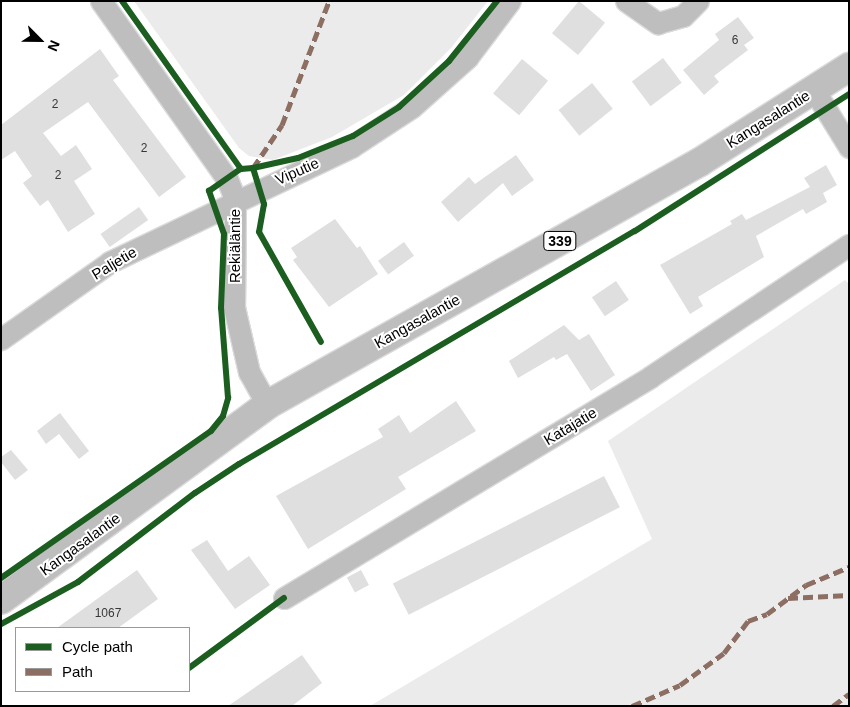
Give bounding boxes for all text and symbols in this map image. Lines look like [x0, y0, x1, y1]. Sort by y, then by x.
north arrow [15, 15, 65, 65]
house number: 6 [732, 34, 738, 48]
text: N [44, 38, 63, 54]
street label: Kangasalantie [723, 86, 813, 152]
house number: 2 [52, 98, 58, 112]
house number: 2 [141, 142, 147, 156]
street label: Viputie [273, 154, 321, 188]
house number: 2 [55, 169, 61, 183]
street label: Rekiäläntie [226, 209, 244, 283]
road number: 339 [542, 230, 578, 252]
street label: Paljetie [88, 243, 140, 283]
street label: Kangasalantie [371, 290, 463, 352]
street label: Katajatie [540, 403, 600, 449]
street label: Kangasalantie [36, 509, 124, 579]
house number: 1067 [95, 607, 121, 621]
legend [15, 627, 190, 692]
text: Cycle path [62, 638, 133, 655]
text: Path [62, 663, 93, 680]

